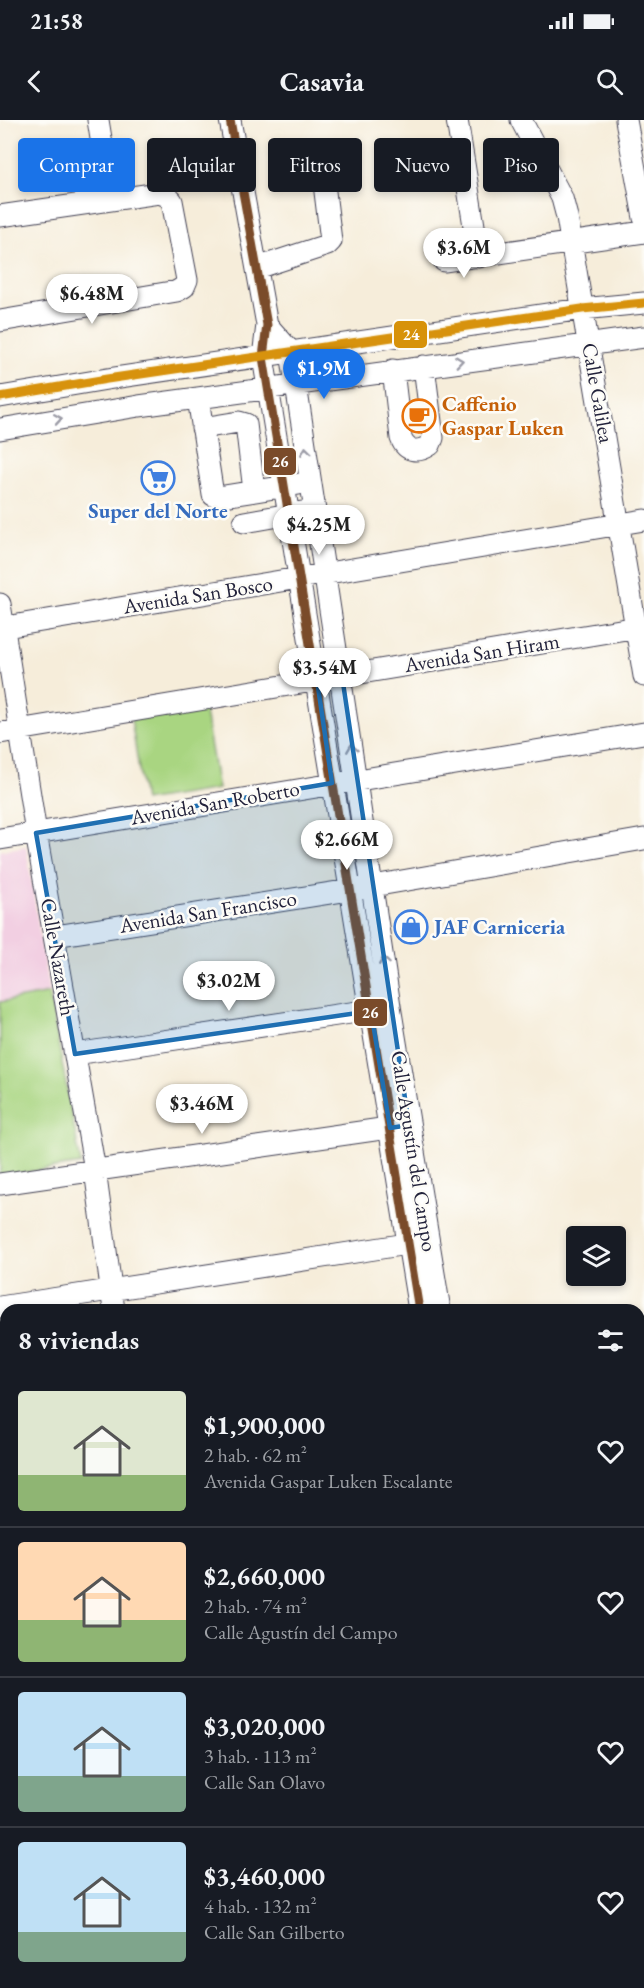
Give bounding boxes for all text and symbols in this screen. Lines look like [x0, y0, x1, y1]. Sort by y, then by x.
text: 21:58 [30, 7, 83, 36]
text: Casavia [280, 64, 364, 99]
icon: back [18, 65, 51, 98]
icon: search [593, 65, 626, 98]
chip: Comprar [18, 138, 135, 192]
chip: Alquilar [147, 138, 256, 192]
chip: Filtros [268, 138, 362, 192]
chip: Nuevo [374, 138, 471, 192]
chip: Piso [483, 138, 559, 192]
pin: $3.6M [422, 228, 506, 279]
text: $3.6M [437, 234, 491, 260]
pin: $6.48M [43, 274, 141, 325]
text: $6.48M [60, 280, 124, 306]
line badge: 24 [393, 320, 428, 349]
text: 24 [403, 324, 420, 345]
street label: Calle Galilea [576, 341, 621, 446]
pin: $1.9M [282, 349, 366, 400]
text: $1.9M [297, 355, 351, 381]
one-way arrow [454, 356, 463, 368]
place label: Caffenio Gaspar Luken [442, 390, 564, 441]
cafe icon: Caffenio Gaspar Luken [401, 398, 437, 434]
one-way arrow [52, 413, 62, 426]
line badge: 26 [263, 447, 297, 476]
one-way arrow [300, 447, 312, 456]
text: 26 [272, 451, 289, 472]
supermarket icon: Super del Norte [140, 460, 176, 496]
place label: Super del Norte [88, 497, 228, 524]
pin: $4.25M [270, 505, 368, 556]
text: $4.25M [287, 511, 351, 537]
street label: Avenida San Bosco [120, 569, 275, 620]
street label: Avenida San Hiram [401, 627, 561, 678]
pin: $3.54M [276, 648, 374, 699]
text: $3.54M [293, 654, 357, 680]
one-way arrow [347, 743, 359, 752]
street label: Avenida San Roberto [127, 774, 302, 831]
pin: $2.66M [298, 820, 396, 871]
text: $2.66M [315, 826, 379, 852]
street label: Avenida San Francisco [116, 884, 298, 939]
street label: Calle Nazareth [35, 896, 82, 1018]
shop icon: JAF Carniceria [393, 909, 429, 945]
place label: JAF Carniceria [432, 913, 566, 940]
one-way arrow [378, 957, 390, 966]
pin: $3.02M [180, 961, 278, 1012]
text: $3.02M [197, 967, 261, 993]
line badge: 26 [353, 998, 388, 1027]
text: 26 [362, 1002, 379, 1023]
street label: Calle Agustín del Campo [385, 1048, 444, 1253]
pin: $3.46M [153, 1084, 251, 1135]
text: $3.46M [170, 1090, 234, 1116]
map controls [566, 1226, 626, 1286]
button: layers [566, 1226, 626, 1286]
text: 8 viviendas [18, 1323, 139, 1357]
icon: filters [594, 1324, 627, 1357]
text: $1,900,000 [204, 1408, 325, 1442]
icon: home [66, 1415, 138, 1487]
icon: heart [594, 1435, 627, 1468]
text: 2 hab. · 62 m² [204, 1442, 307, 1468]
text: Avenida Gaspar Luken Escalante [204, 1468, 453, 1494]
text: $2,660,000 [204, 1559, 325, 1593]
icon: home [66, 1566, 138, 1638]
icon: heart [594, 1586, 627, 1619]
text: 2 hab. · 74 m² [204, 1593, 307, 1619]
text: Calle Agustín del Campo [204, 1619, 398, 1645]
text: $3,020,000 [204, 1709, 325, 1743]
icon: home [66, 1716, 138, 1788]
icon: heart [594, 1736, 627, 1769]
text: 3 hab. · 113 m² [204, 1743, 317, 1769]
text: Calle San Olavo [204, 1769, 325, 1795]
text: $3,460,000 [204, 1859, 325, 1893]
icon: home [66, 1866, 138, 1938]
icon: heart [594, 1886, 627, 1919]
text: 4 hab. · 132 m² [204, 1893, 317, 1919]
text: Calle San Gilberto [204, 1919, 345, 1945]

